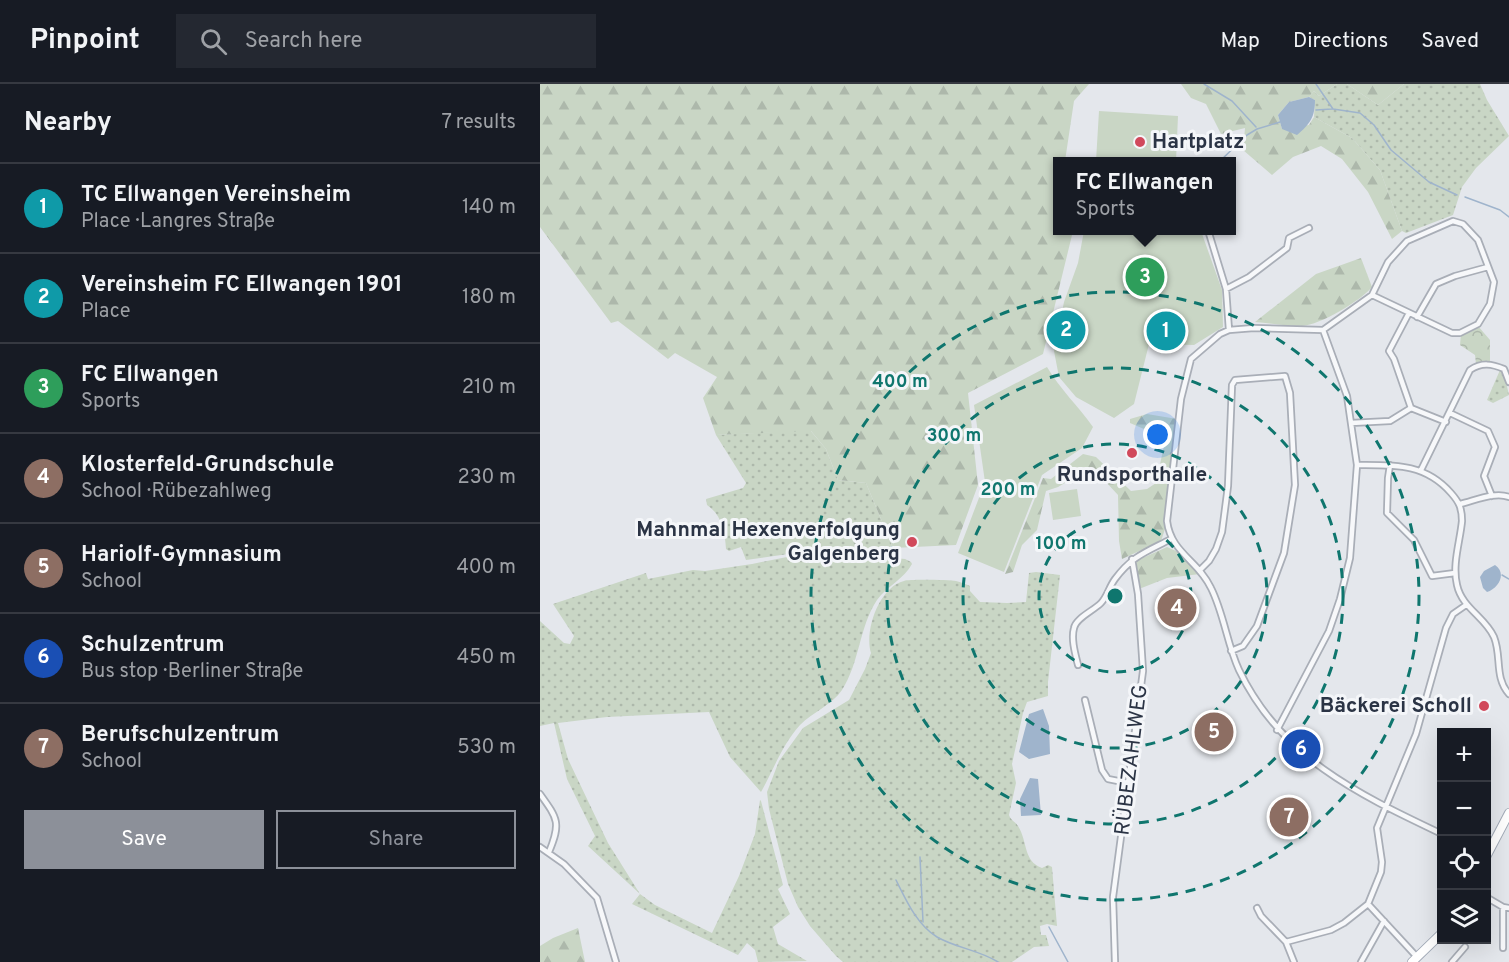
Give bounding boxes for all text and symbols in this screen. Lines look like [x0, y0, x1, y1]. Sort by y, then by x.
search box [176, 14, 596, 68]
text: Pinpoint [30, 23, 140, 59]
icon: search [197, 25, 230, 58]
text: Search here [245, 28, 362, 55]
text: Map [1220, 28, 1260, 55]
text: Directions [1293, 28, 1388, 55]
text: Saved [1421, 28, 1479, 55]
text: Nearby [24, 107, 112, 140]
text: 7 results [441, 110, 516, 136]
place label: Hartplatz [1152, 129, 1244, 156]
marker: Hartplatz [1133, 135, 1147, 149]
popup [1053, 157, 1236, 235]
text: FC Ellwangen [1076, 170, 1213, 197]
text: TC Ellwangen Vereinsheim [81, 182, 351, 209]
text: 1 [40, 195, 48, 221]
text: 140 m [462, 195, 516, 221]
text: Sports [1076, 197, 1135, 223]
text: Place · Langres Straße [81, 209, 275, 235]
pin: 3 [1126, 254, 1164, 300]
text: Vereinsheim FC Ellwangen 1901 [81, 272, 403, 299]
text: 2 [37, 285, 50, 311]
text: 180 m [462, 285, 516, 311]
text: Place [81, 299, 131, 325]
pin: 2 [1046, 308, 1086, 352]
pin: 1 [1146, 308, 1186, 354]
text: FC Ellwangen [81, 362, 219, 389]
text: 400 m [872, 371, 928, 394]
text: 3 [38, 375, 50, 401]
text: 210 m [462, 375, 516, 401]
text: Sports [81, 389, 141, 415]
your location [1143, 420, 1172, 449]
text: 300 m [927, 425, 981, 448]
marker: Rundsporthalle [1125, 446, 1139, 460]
text: Klosterfeld-Grundschule [81, 452, 334, 479]
place label: Rundsporthalle [1057, 462, 1207, 489]
text: 4 [37, 465, 50, 491]
text: 230 m [457, 465, 516, 491]
text: School · Rübezahlweg [81, 479, 272, 505]
text: 200 m [980, 479, 1036, 502]
place label: Mahnmal Hexenverfolgung Galgenberg [636, 517, 900, 568]
text: 100 m [1035, 533, 1087, 556]
marker: Mahnmal Hexenverfolgung Galgenberg [905, 535, 919, 549]
text: Hariolf-Gymnasium [81, 542, 282, 569]
text: 5 [37, 555, 50, 581]
text: 400 m [456, 555, 516, 581]
text: School [81, 569, 142, 595]
centre of rings [1105, 586, 1125, 606]
pin: 4 [1158, 586, 1196, 630]
text: Schulzentrum [81, 632, 225, 659]
text: 6 [37, 645, 50, 671]
text: 450 m [457, 645, 516, 671]
text: Bus stop · Berliner Straße [81, 659, 303, 685]
street label: RÜBEZAHLWEG [1109, 683, 1155, 837]
place label: Bäckerei Scholl [1320, 693, 1472, 720]
marker: Bäckerei Scholl [1477, 699, 1491, 713]
pin: 5 [1194, 710, 1234, 754]
text: Berufschulzentrum [81, 722, 279, 749]
pin: 6 [1282, 726, 1320, 772]
map controls [1437, 728, 1491, 944]
button: + [1437, 728, 1491, 782]
text: 7 [38, 735, 49, 761]
text: 530 m [457, 735, 516, 761]
text: School [81, 749, 142, 775]
button: − [1437, 782, 1491, 836]
pin: 7 [1270, 794, 1308, 840]
button: Save [24, 810, 264, 869]
button: Share [276, 810, 516, 869]
button: locate [1437, 836, 1491, 890]
button: layers [1437, 890, 1491, 944]

